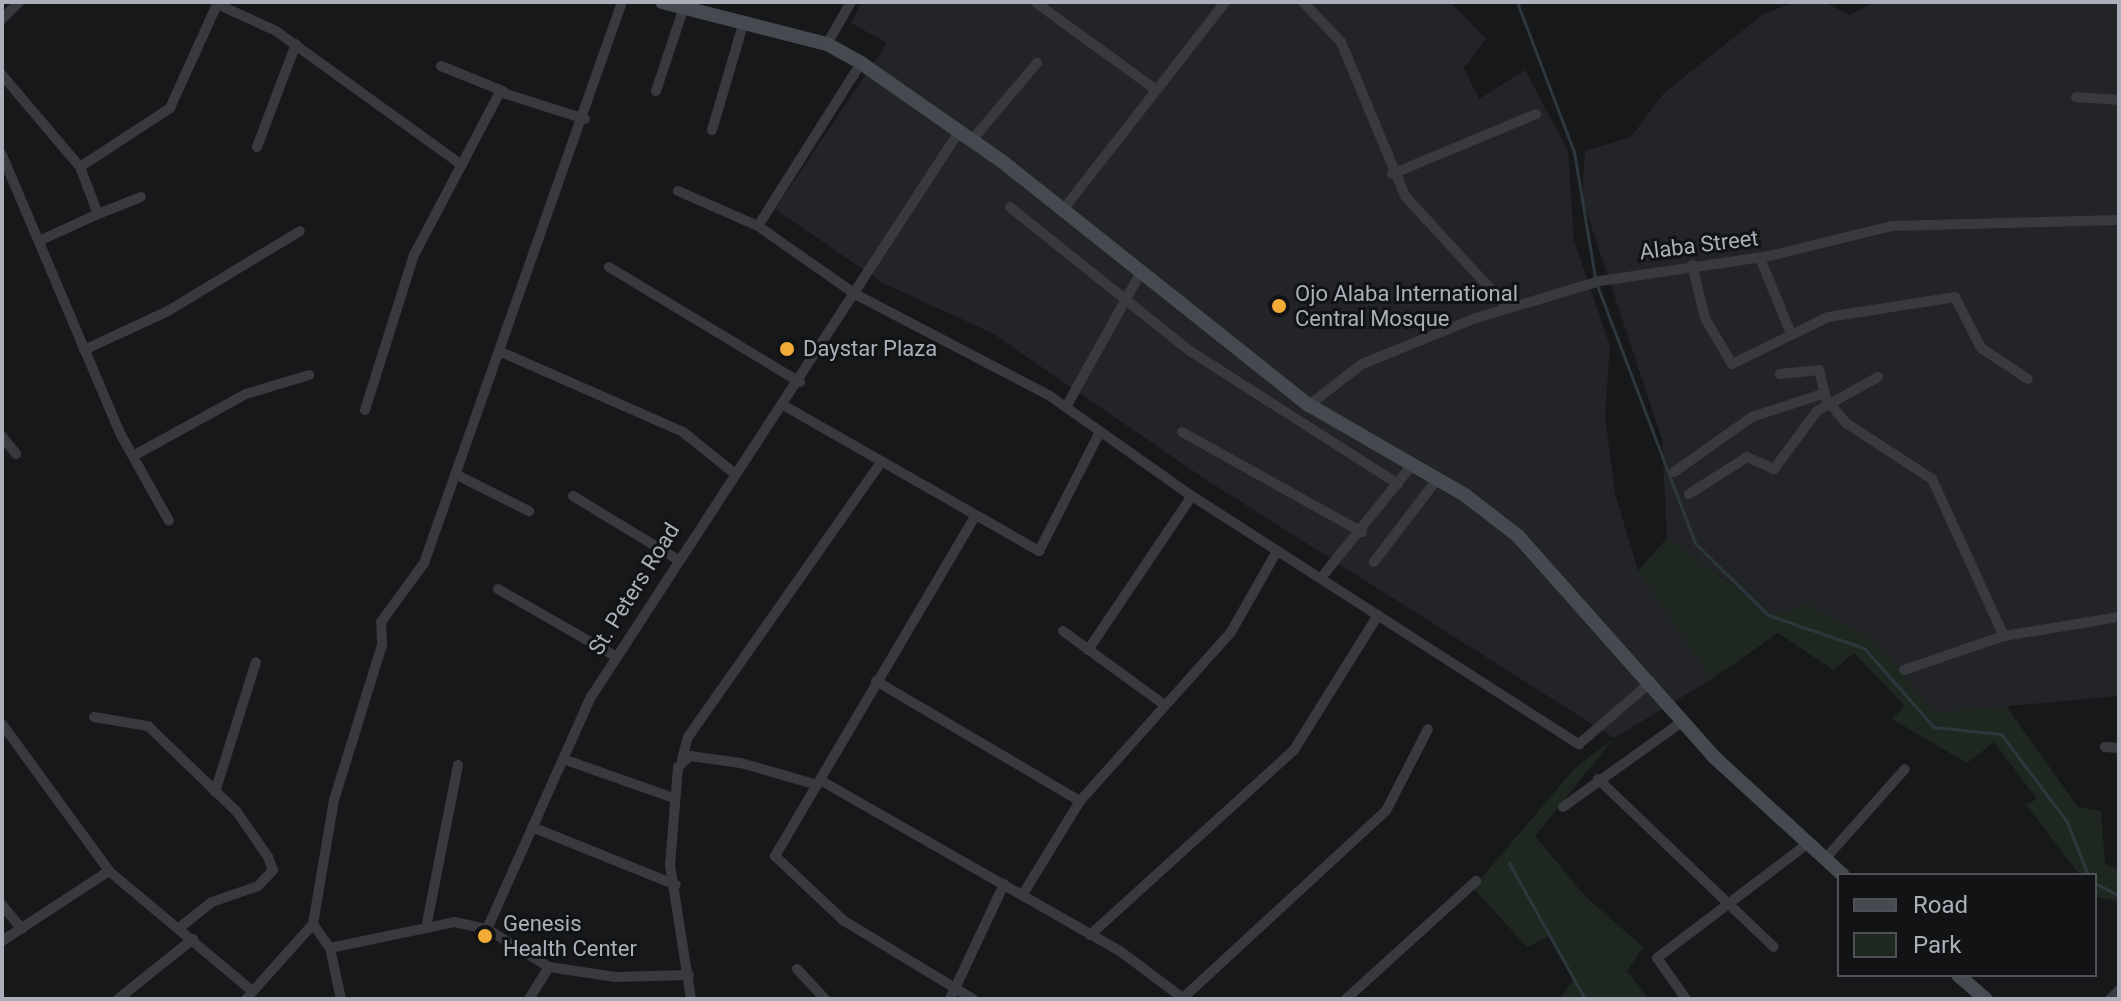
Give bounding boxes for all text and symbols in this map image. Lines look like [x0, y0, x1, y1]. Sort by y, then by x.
street label: Alaba Street [1638, 225, 1760, 265]
place label: Ojo Alaba International Central Mosque [1295, 280, 1518, 332]
marker: Ojo Alaba International Central Mosque [1270, 297, 1288, 315]
place label: Daystar Plaza [803, 336, 937, 362]
marker: Daystar Plaza [778, 340, 796, 358]
street label: St. Peters Road [583, 518, 685, 660]
legend [1837, 873, 2097, 977]
text: Road [1913, 891, 1968, 919]
place label: Genesis Health Center [503, 910, 637, 962]
marker: Genesis Health Center [474, 925, 496, 947]
text: Park [1913, 931, 1961, 959]

